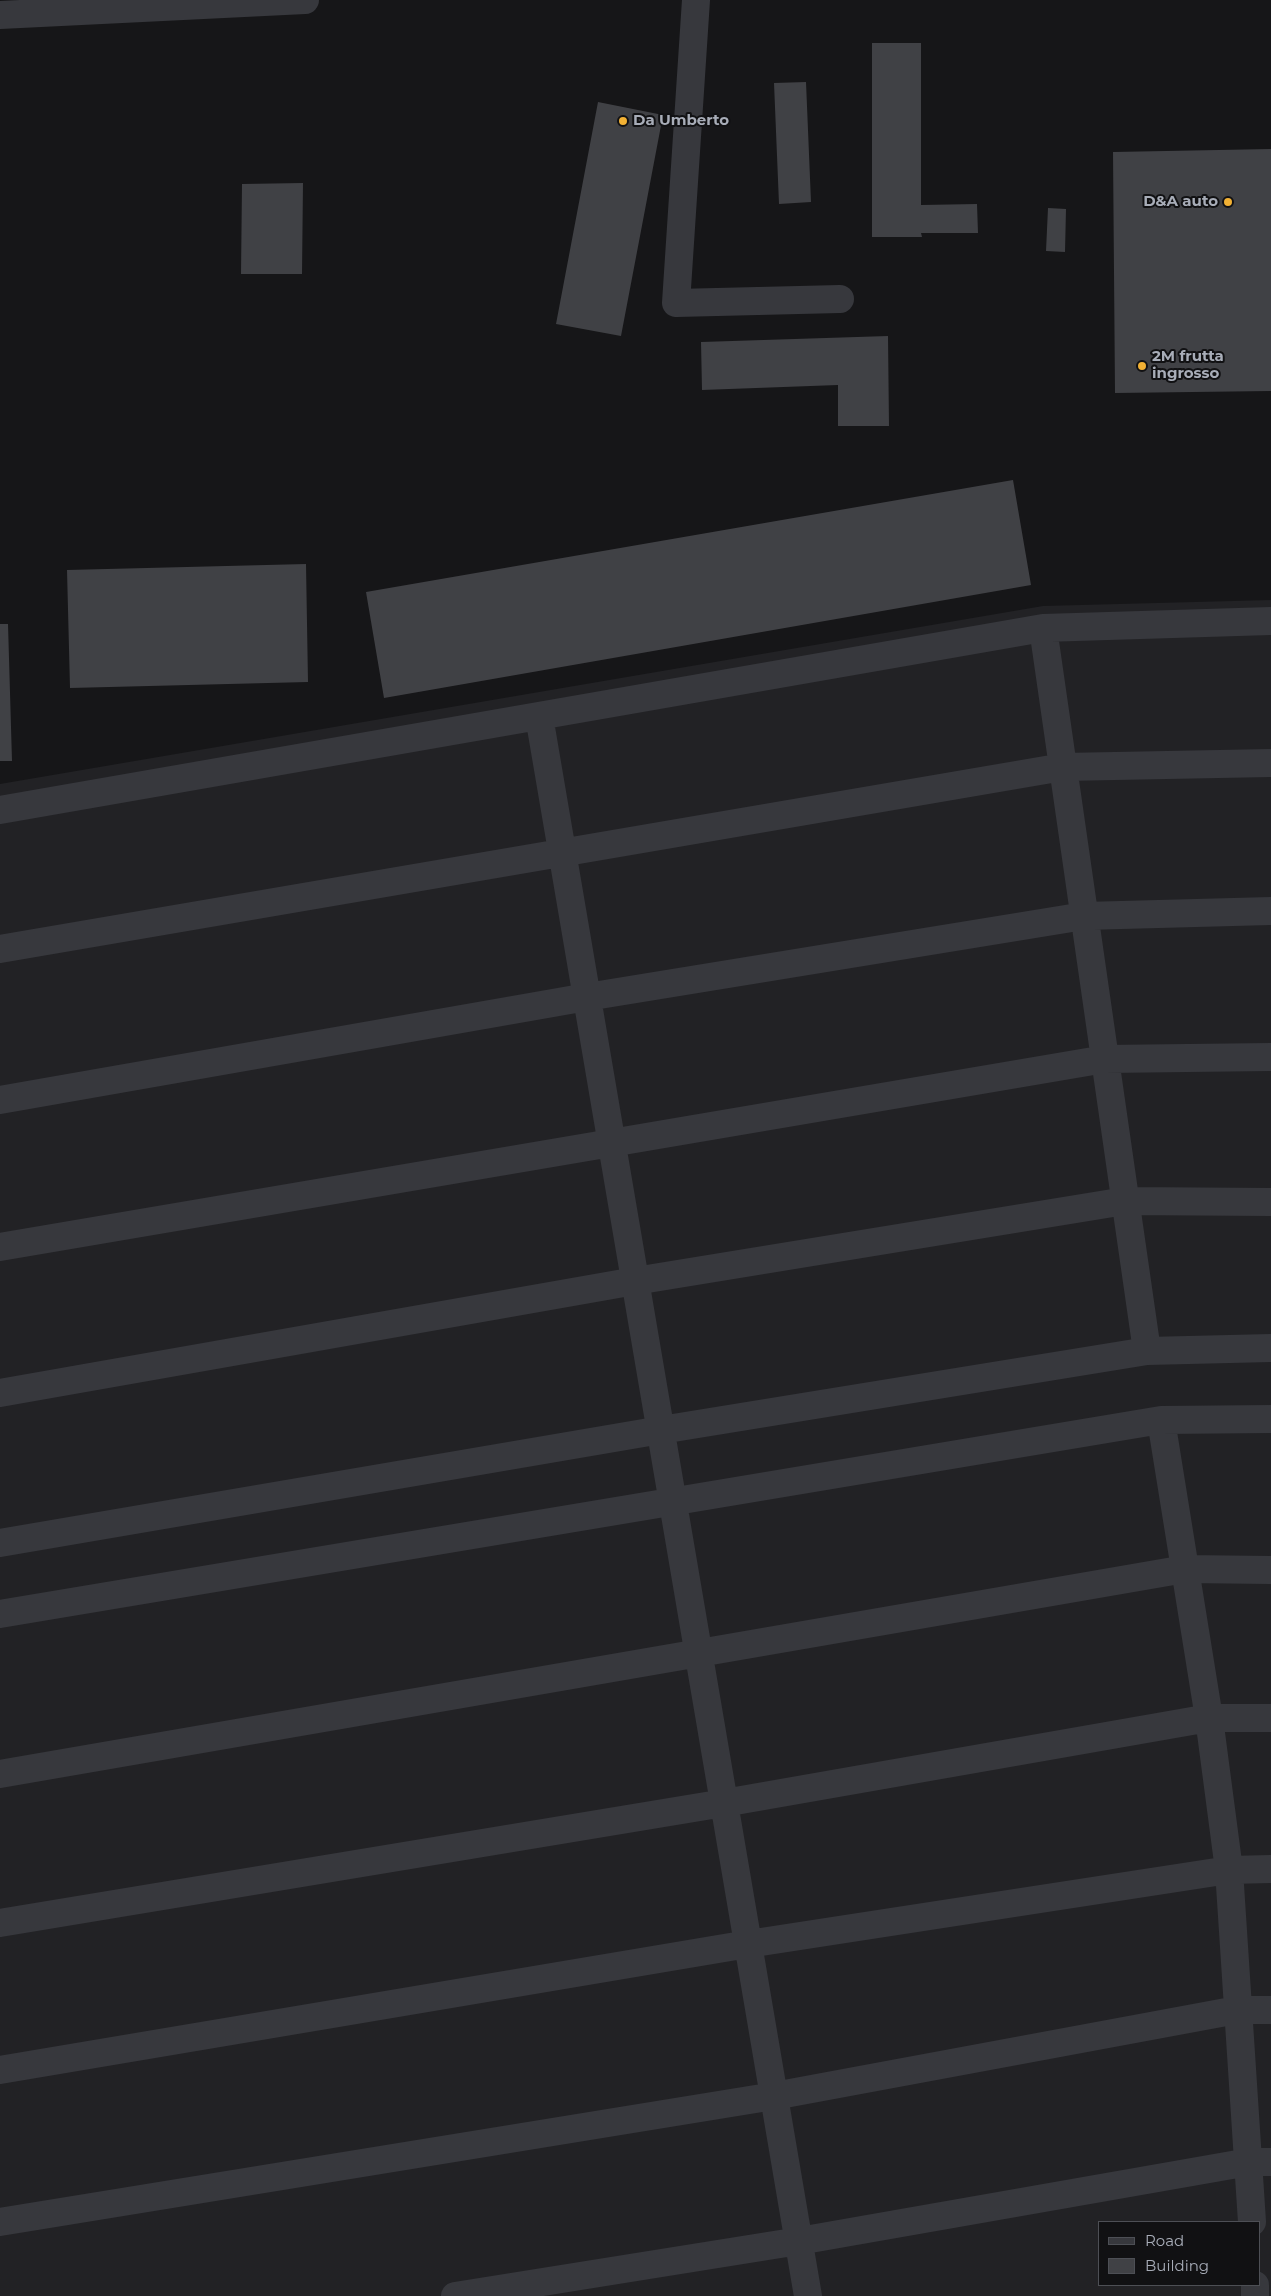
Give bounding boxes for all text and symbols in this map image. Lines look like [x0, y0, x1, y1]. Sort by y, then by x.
place label: Da Umberto [633, 112, 729, 130]
marker: Da Umberto [617, 115, 629, 127]
place label: D&A auto [1143, 193, 1218, 211]
marker: D&A auto [1222, 196, 1234, 208]
place label: 2M frutta ingrosso [1152, 348, 1224, 383]
marker: 2M frutta ingrosso [1136, 360, 1148, 372]
legend [1098, 2221, 1261, 2286]
text: Road [1145, 2231, 1184, 2250]
text: Building [1145, 2256, 1209, 2275]

